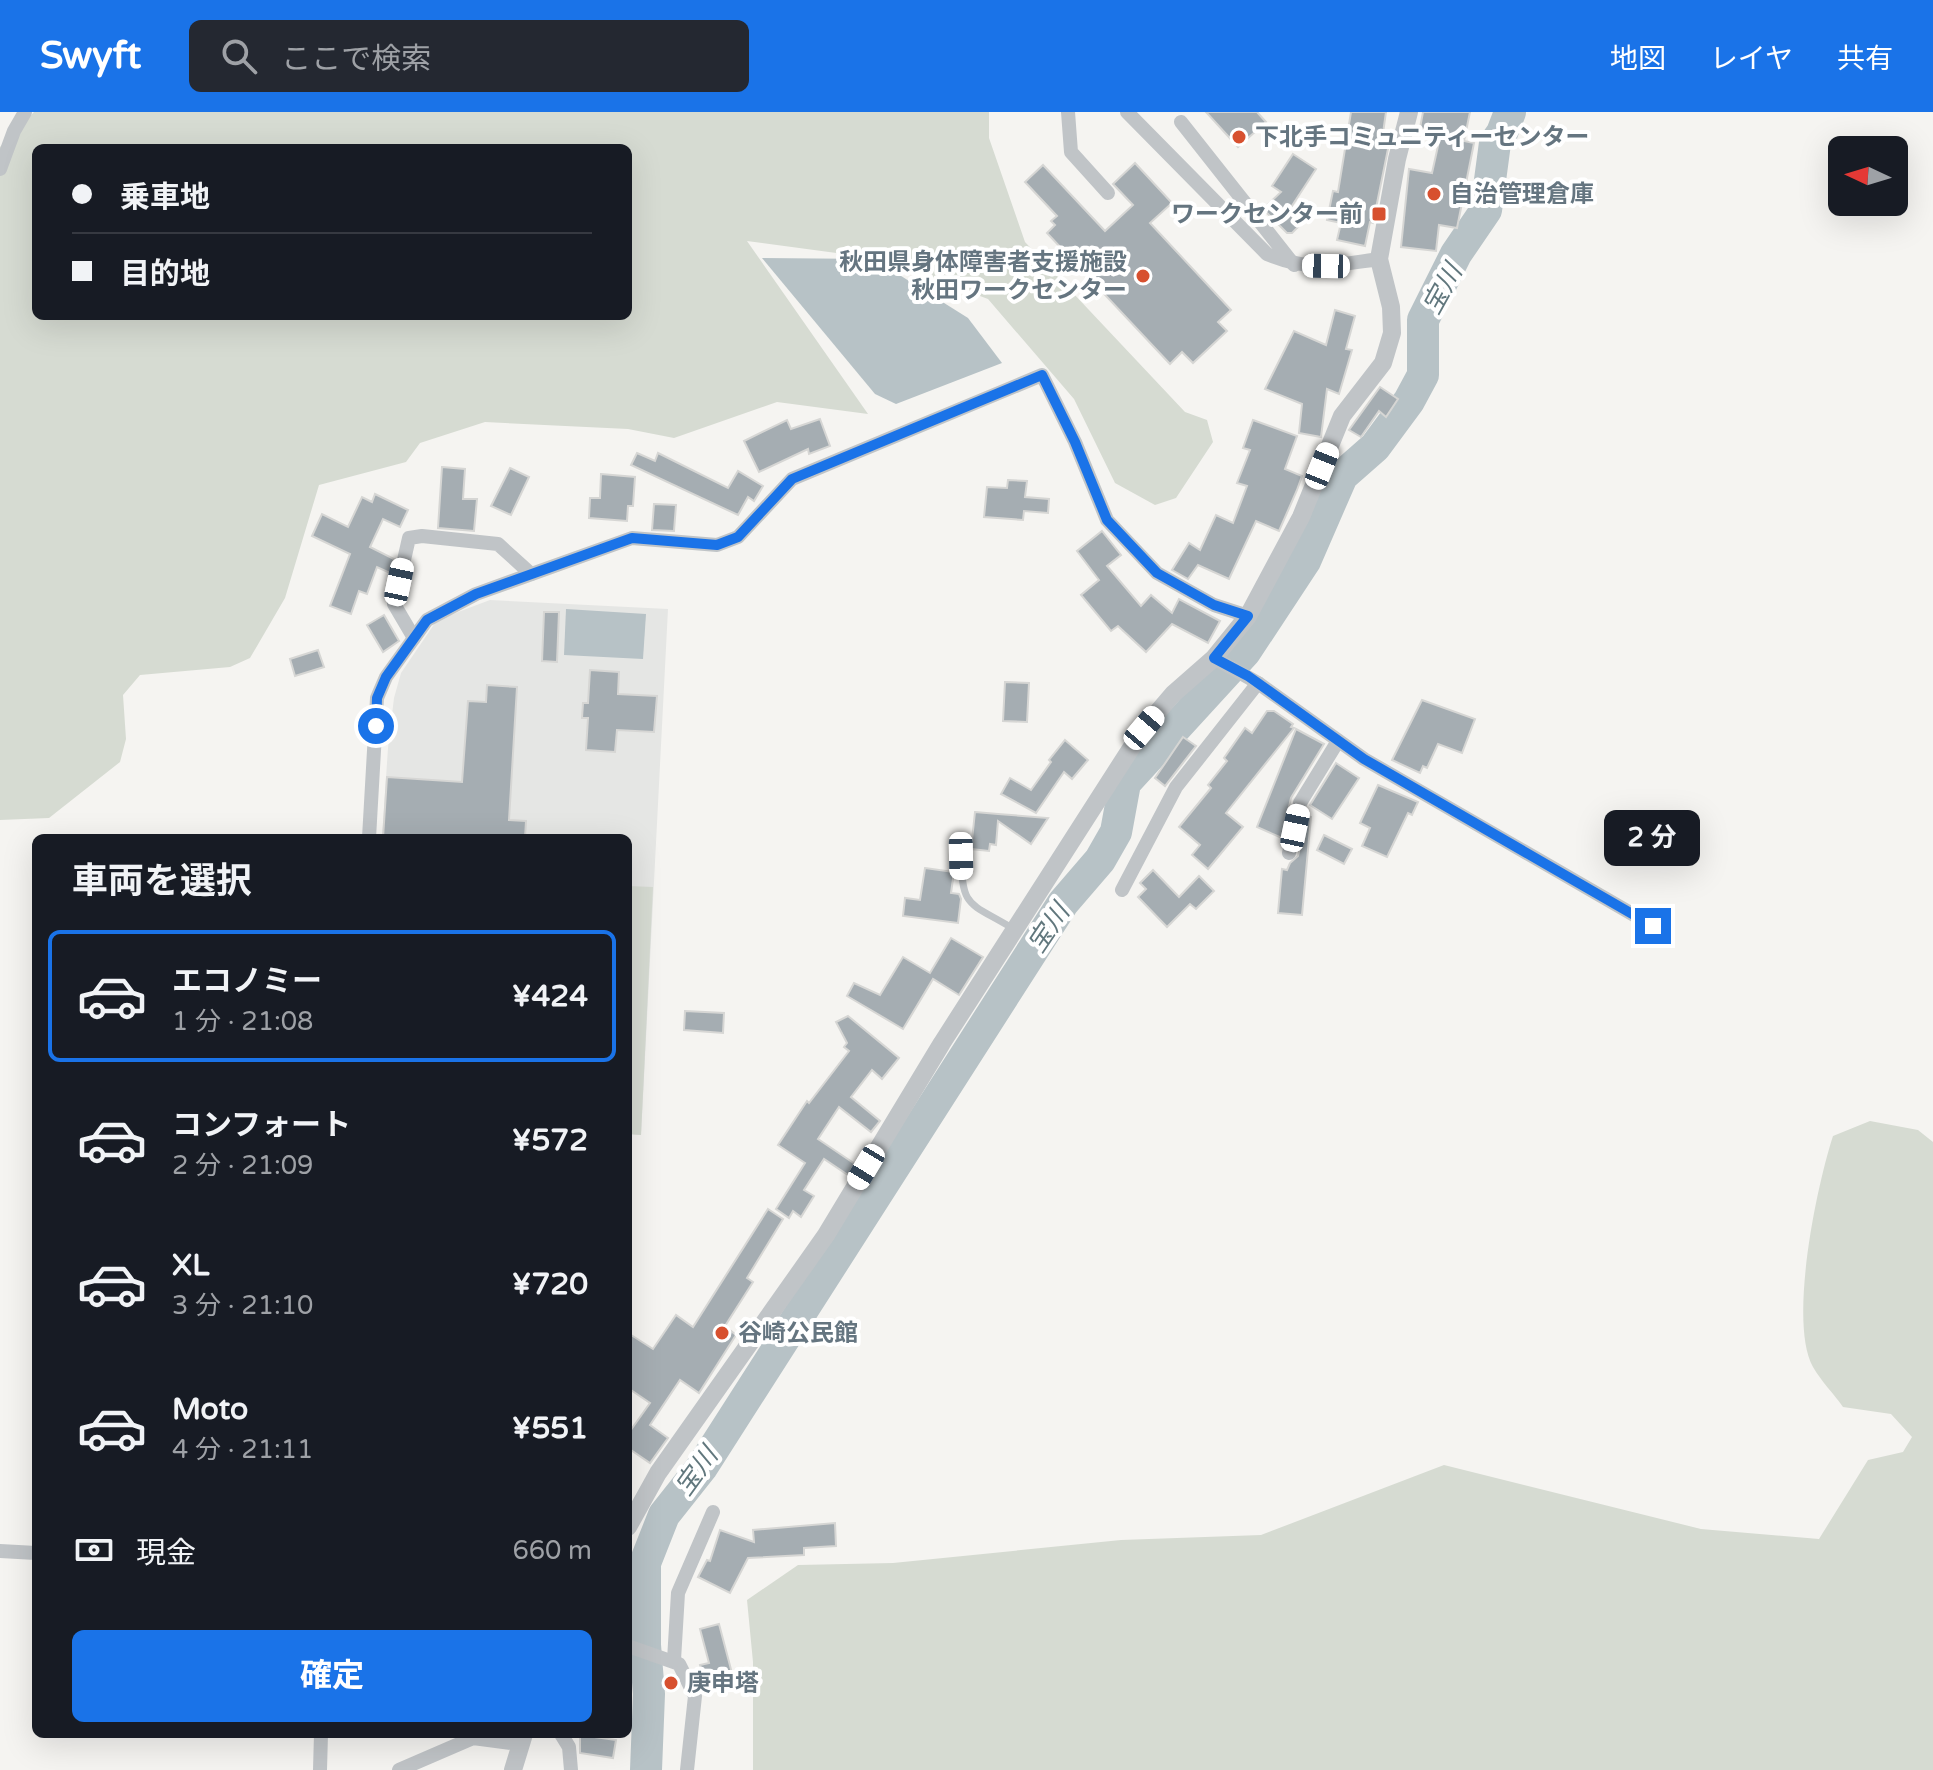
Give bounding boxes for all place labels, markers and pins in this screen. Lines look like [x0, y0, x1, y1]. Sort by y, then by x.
place label: 下北手コミュニティーセンター [1255, 123, 1590, 152]
marker: 下北手コミュニティーセンター [1230, 128, 1248, 146]
place label: 自治管理倉庫 [1450, 180, 1594, 209]
marker: 自治管理倉庫 [1425, 185, 1443, 203]
place label: ワークセンター前 [1171, 200, 1363, 229]
marker: ワークセンター前 [1370, 205, 1388, 223]
place label: 秋田県身体障害者支援施設 秋田ワークセンター [839, 248, 1127, 305]
marker: 秋田県身体障害者支援施設 秋田ワークセンター [1134, 267, 1152, 285]
place label: 谷崎公民館 [738, 1319, 858, 1348]
marker: 谷崎公民館 [713, 1324, 731, 1342]
place label: 庚申塔 [687, 1669, 759, 1698]
marker: 庚申塔 [662, 1674, 680, 1692]

